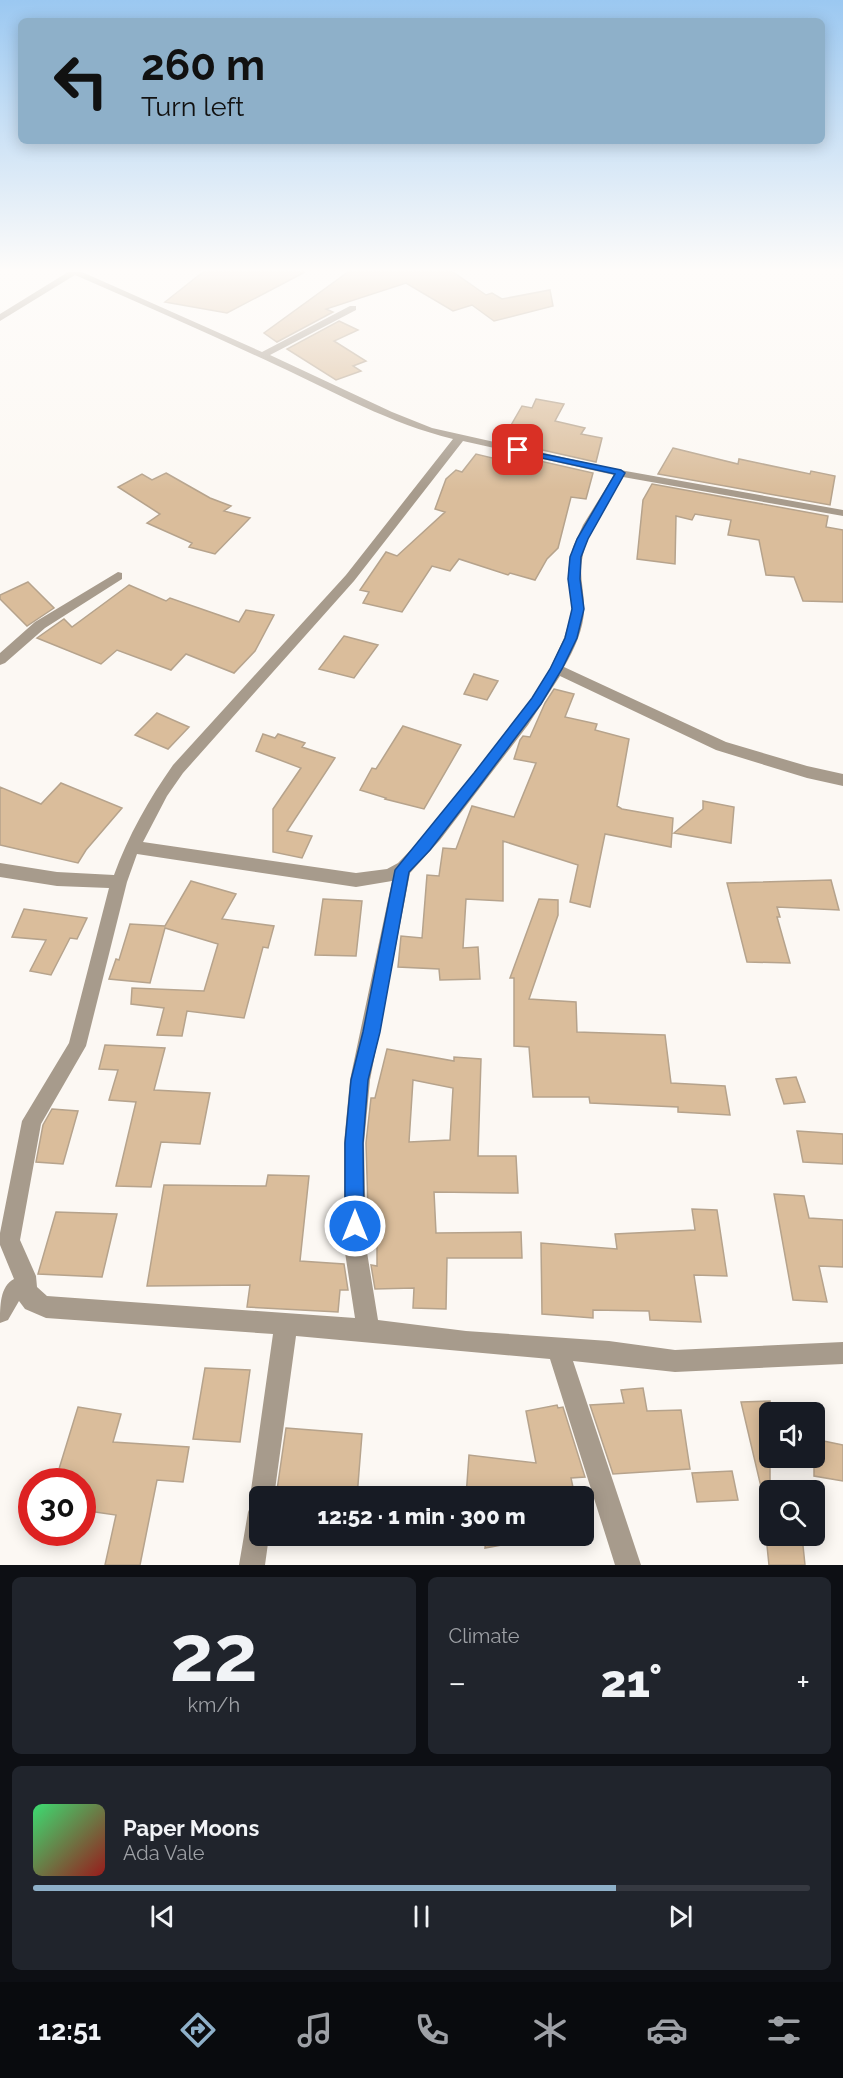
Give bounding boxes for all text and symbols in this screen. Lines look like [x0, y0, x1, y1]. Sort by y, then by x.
text: 260 m [141, 41, 265, 90]
icon: left [42, 42, 120, 120]
text: Turn left [141, 91, 244, 122]
pin [492, 424, 543, 475]
icon: arrive [501, 433, 534, 466]
position arrow [323, 1194, 387, 1258]
map controls [759, 1402, 825, 1546]
button: sound [759, 1402, 825, 1468]
speed limit sign: 30 [18, 1468, 96, 1546]
button: search [759, 1480, 825, 1546]
text: 12:52 · 1 min · 300 m [318, 1503, 525, 1529]
text: 22 [170, 1608, 258, 1699]
text: Climate [449, 1624, 520, 1648]
text: 21° [601, 1655, 662, 1708]
text: − [449, 1663, 466, 1702]
text: + [796, 1663, 810, 1702]
text: km/h [187, 1693, 240, 1717]
text: Paper Moons [123, 1815, 259, 1841]
text: Ada Vale [123, 1841, 205, 1865]
icon: previous [146, 1900, 179, 1933]
icon: pause [405, 1900, 438, 1933]
icon: next [664, 1900, 697, 1933]
icon: directions [177, 2009, 219, 2051]
icon: music [294, 2009, 336, 2051]
icon: phone [411, 2009, 453, 2051]
icon: climate [529, 2009, 571, 2051]
icon: car [646, 2009, 688, 2051]
icon: filters [763, 2009, 805, 2051]
text: 12:51 [38, 2015, 101, 2046]

